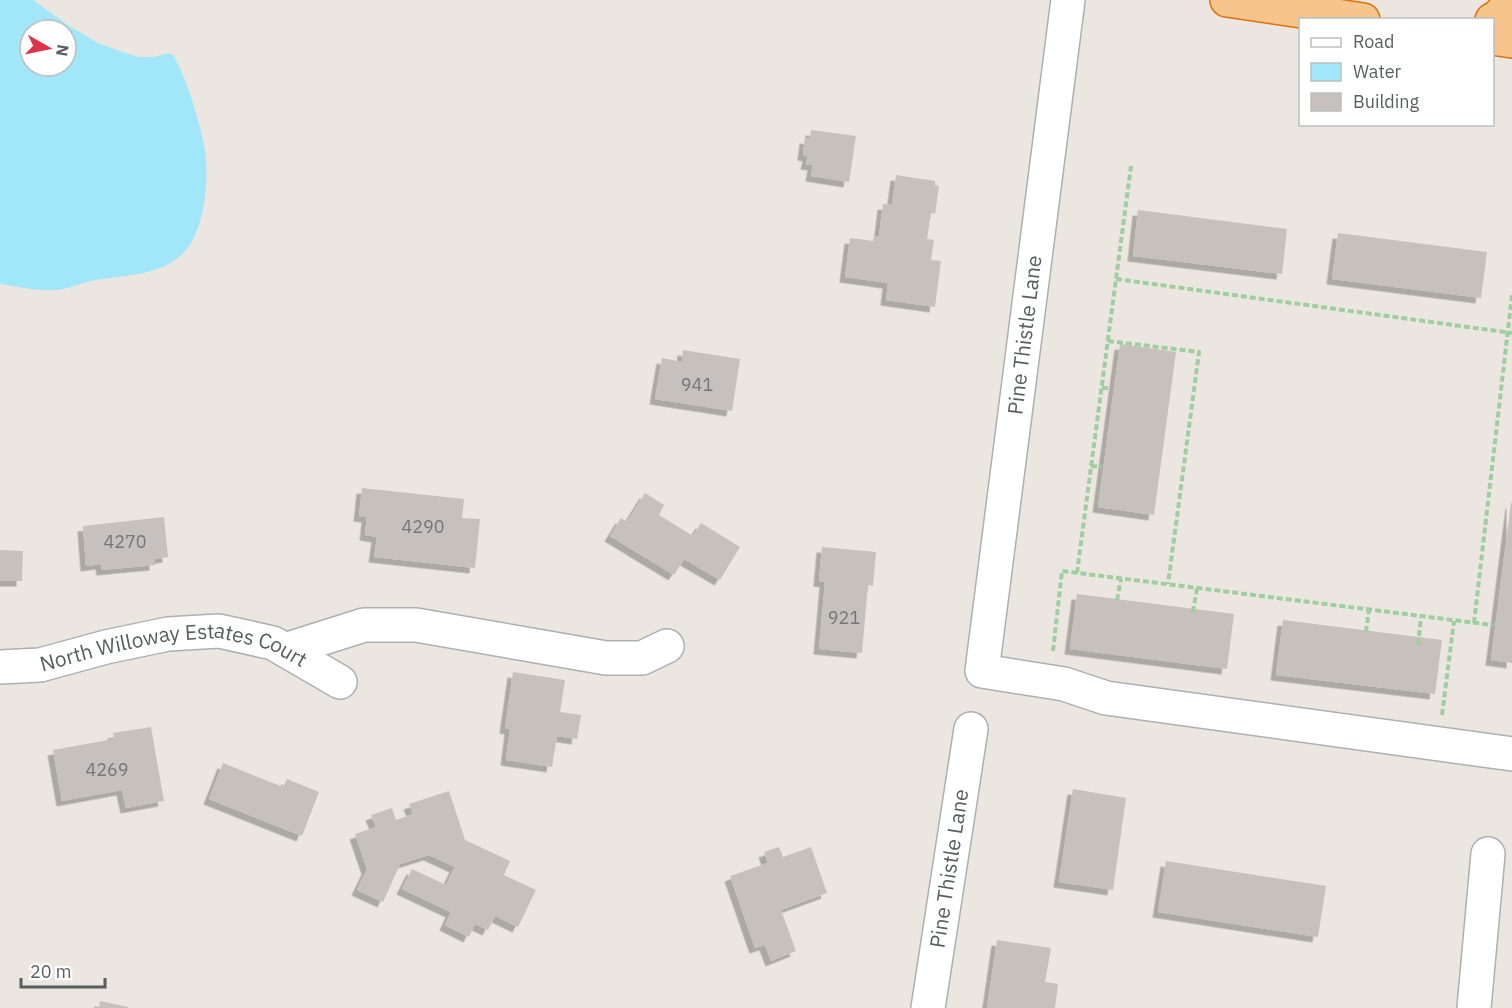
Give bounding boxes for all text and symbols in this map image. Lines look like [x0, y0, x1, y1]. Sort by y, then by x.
north arrow [18, 18, 78, 78]
legend [1299, 18, 1494, 126]
text: Road [1353, 30, 1394, 53]
text: N [52, 43, 74, 58]
text: Water [1353, 60, 1402, 83]
text: Building [1353, 90, 1420, 113]
street label: Pine Thistle Lane [1000, 254, 1048, 416]
house number: 941 [681, 373, 713, 396]
house number: 4290 [401, 515, 445, 538]
house number: 4270 [103, 530, 147, 553]
house number: 921 [828, 606, 860, 629]
text: North Willoway Estates Court [36, 615, 313, 677]
street label: North Willoway Estates Court [35, 653, 309, 679]
house number: 4269 [85, 758, 129, 781]
street label: Pine Thistle Lane [922, 787, 975, 950]
scale bar [21, 951, 105, 989]
text: 20 m [30, 960, 72, 983]

